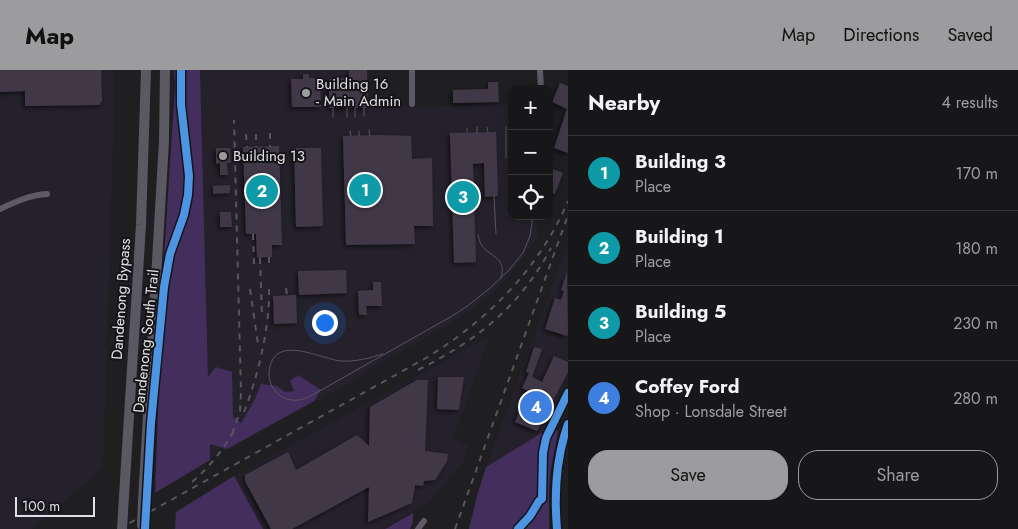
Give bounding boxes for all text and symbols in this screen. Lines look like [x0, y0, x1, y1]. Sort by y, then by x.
text: Map [25, 18, 74, 53]
text: Map [782, 22, 815, 48]
text: Directions [843, 22, 919, 48]
text: Saved [947, 22, 993, 48]
place label: Building 16 - Main Admin [316, 73, 401, 112]
map controls [508, 85, 553, 220]
button: + [508, 85, 553, 130]
marker: Building 16 - Main Admin [300, 87, 312, 99]
text: Nearby [588, 88, 660, 118]
text: 4 results [942, 91, 998, 114]
button: − [508, 130, 553, 175]
place label: Building 13 [233, 145, 305, 167]
text: Building 3 [635, 148, 726, 175]
marker: Building 13 [217, 150, 229, 162]
text: 1 [600, 162, 608, 185]
text: 170 m [956, 162, 998, 185]
pin: 1 [349, 171, 381, 209]
pin: 2 [246, 172, 278, 210]
button: locate [508, 175, 553, 220]
text: Place [635, 175, 671, 198]
pin: 3 [447, 178, 479, 216]
text: Building 1 [635, 223, 724, 250]
text: 2 [599, 237, 609, 260]
text: 180 m [955, 237, 998, 260]
street label: Dandenong Bypass [106, 238, 136, 360]
text: Place [635, 250, 671, 273]
street label: Dandenong South Trail [128, 268, 164, 414]
text: Building 5 [635, 298, 726, 325]
your location [312, 310, 338, 336]
text: 3 [599, 312, 609, 335]
text: 230 m [953, 312, 998, 335]
text: Place [635, 325, 671, 348]
text: Coffey Ford [635, 373, 739, 400]
text: 4 [598, 387, 610, 410]
text: 280 m [953, 387, 998, 410]
pin: 4 [520, 388, 552, 426]
text: Shop · Lonsdale Street [635, 400, 787, 423]
button: Save [588, 450, 788, 500]
button: Share [798, 450, 998, 500]
scale bar [15, 494, 95, 517]
text: 100 m [22, 496, 60, 516]

